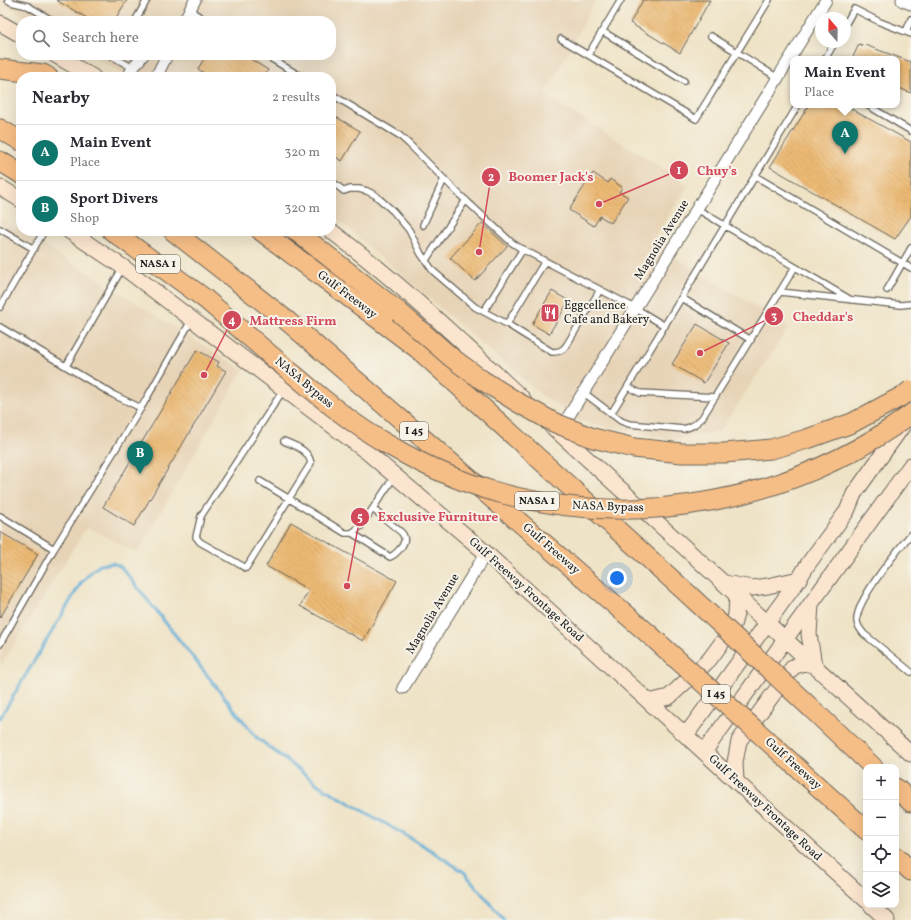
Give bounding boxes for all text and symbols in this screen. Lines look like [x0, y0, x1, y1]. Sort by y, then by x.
north arrow [815, 12, 851, 48]
search box [16, 16, 336, 60]
icon: search [30, 27, 52, 49]
text: Search here [62, 28, 139, 49]
popup [790, 56, 900, 108]
text: Main Event [804, 63, 886, 84]
text: Place [804, 84, 834, 102]
text: Nearby [32, 87, 90, 110]
text: 2 results [272, 89, 320, 107]
pin: A [832, 121, 858, 154]
text: Main Event [70, 133, 151, 154]
text: A [40, 144, 50, 162]
text: 320 m [285, 144, 320, 162]
text: Place [70, 154, 100, 172]
callout: Chuy's [669, 158, 745, 183]
text: 1 [677, 163, 682, 179]
text: Chuy's [697, 163, 737, 181]
callout: Boomer Jack's [481, 164, 602, 189]
text: Boomer Jack's [508, 169, 594, 187]
text: 2 [488, 170, 494, 186]
text: Sport Divers [70, 189, 158, 210]
street label: Magnolia Avenue [631, 197, 693, 283]
text: B [41, 200, 49, 218]
text: 320 m [285, 200, 320, 218]
text: Shop [70, 210, 99, 228]
road number: NASA 1 [136, 255, 180, 273]
street label: Gulf Freeway [314, 267, 381, 323]
place label: Eggcellence Cafe and Bakery [564, 298, 650, 328]
restaurant icon: Eggcellence Cafe and Bakery [539, 302, 561, 324]
callout: Cheddar's [764, 304, 861, 329]
callout: Mattress Firm [222, 308, 345, 333]
text: 3 [771, 309, 777, 325]
text: Cheddar's [793, 309, 853, 327]
text: 4 [228, 313, 236, 329]
text: Mattress Firm [249, 313, 337, 331]
street label: NASA Bypass [271, 354, 337, 412]
road number: I 45 [400, 422, 428, 440]
pin: B [127, 441, 153, 474]
road number: NASA 1 [515, 492, 559, 510]
street label: NASA Bypass [572, 498, 644, 516]
callout: Exclusive Furniture [350, 504, 507, 529]
text: Exclusive Furniture [378, 509, 499, 527]
text: 5 [357, 510, 363, 526]
street label: Gulf Freeway [519, 520, 583, 579]
street label: Gulf Freeway Frontage Road [465, 534, 587, 646]
your location [607, 568, 627, 588]
street label: Magnolia Avenue [403, 570, 464, 657]
road number: I 45 [702, 685, 730, 703]
street label: Gulf Freeway [761, 734, 825, 794]
street label: Gulf Freeway Frontage Road [705, 751, 825, 865]
map controls [863, 764, 899, 908]
button: + [863, 764, 899, 800]
button: − [863, 800, 899, 836]
button: locate [863, 836, 899, 872]
button: layers [863, 872, 899, 908]

